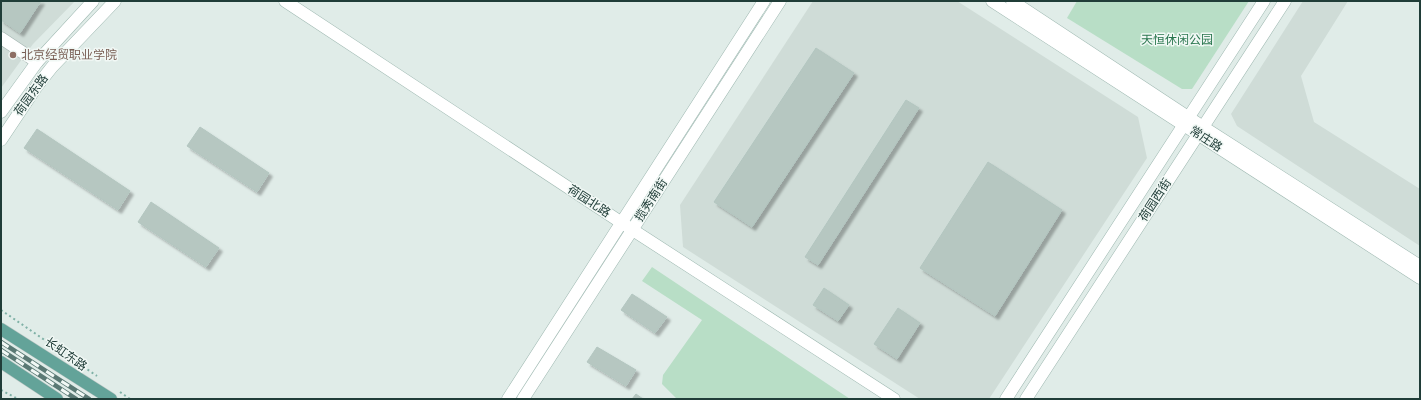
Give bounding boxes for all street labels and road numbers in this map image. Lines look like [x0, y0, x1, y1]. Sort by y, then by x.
street label: 荷园东路 [10, 71, 52, 119]
street label: 常庄路 [1187, 122, 1225, 156]
street label: 揽秀南街 [631, 176, 671, 224]
street label: 荷园西街 [1135, 176, 1175, 224]
street label: 荷园北路 [565, 181, 613, 221]
street label: 长虹东路 [42, 334, 90, 374]

